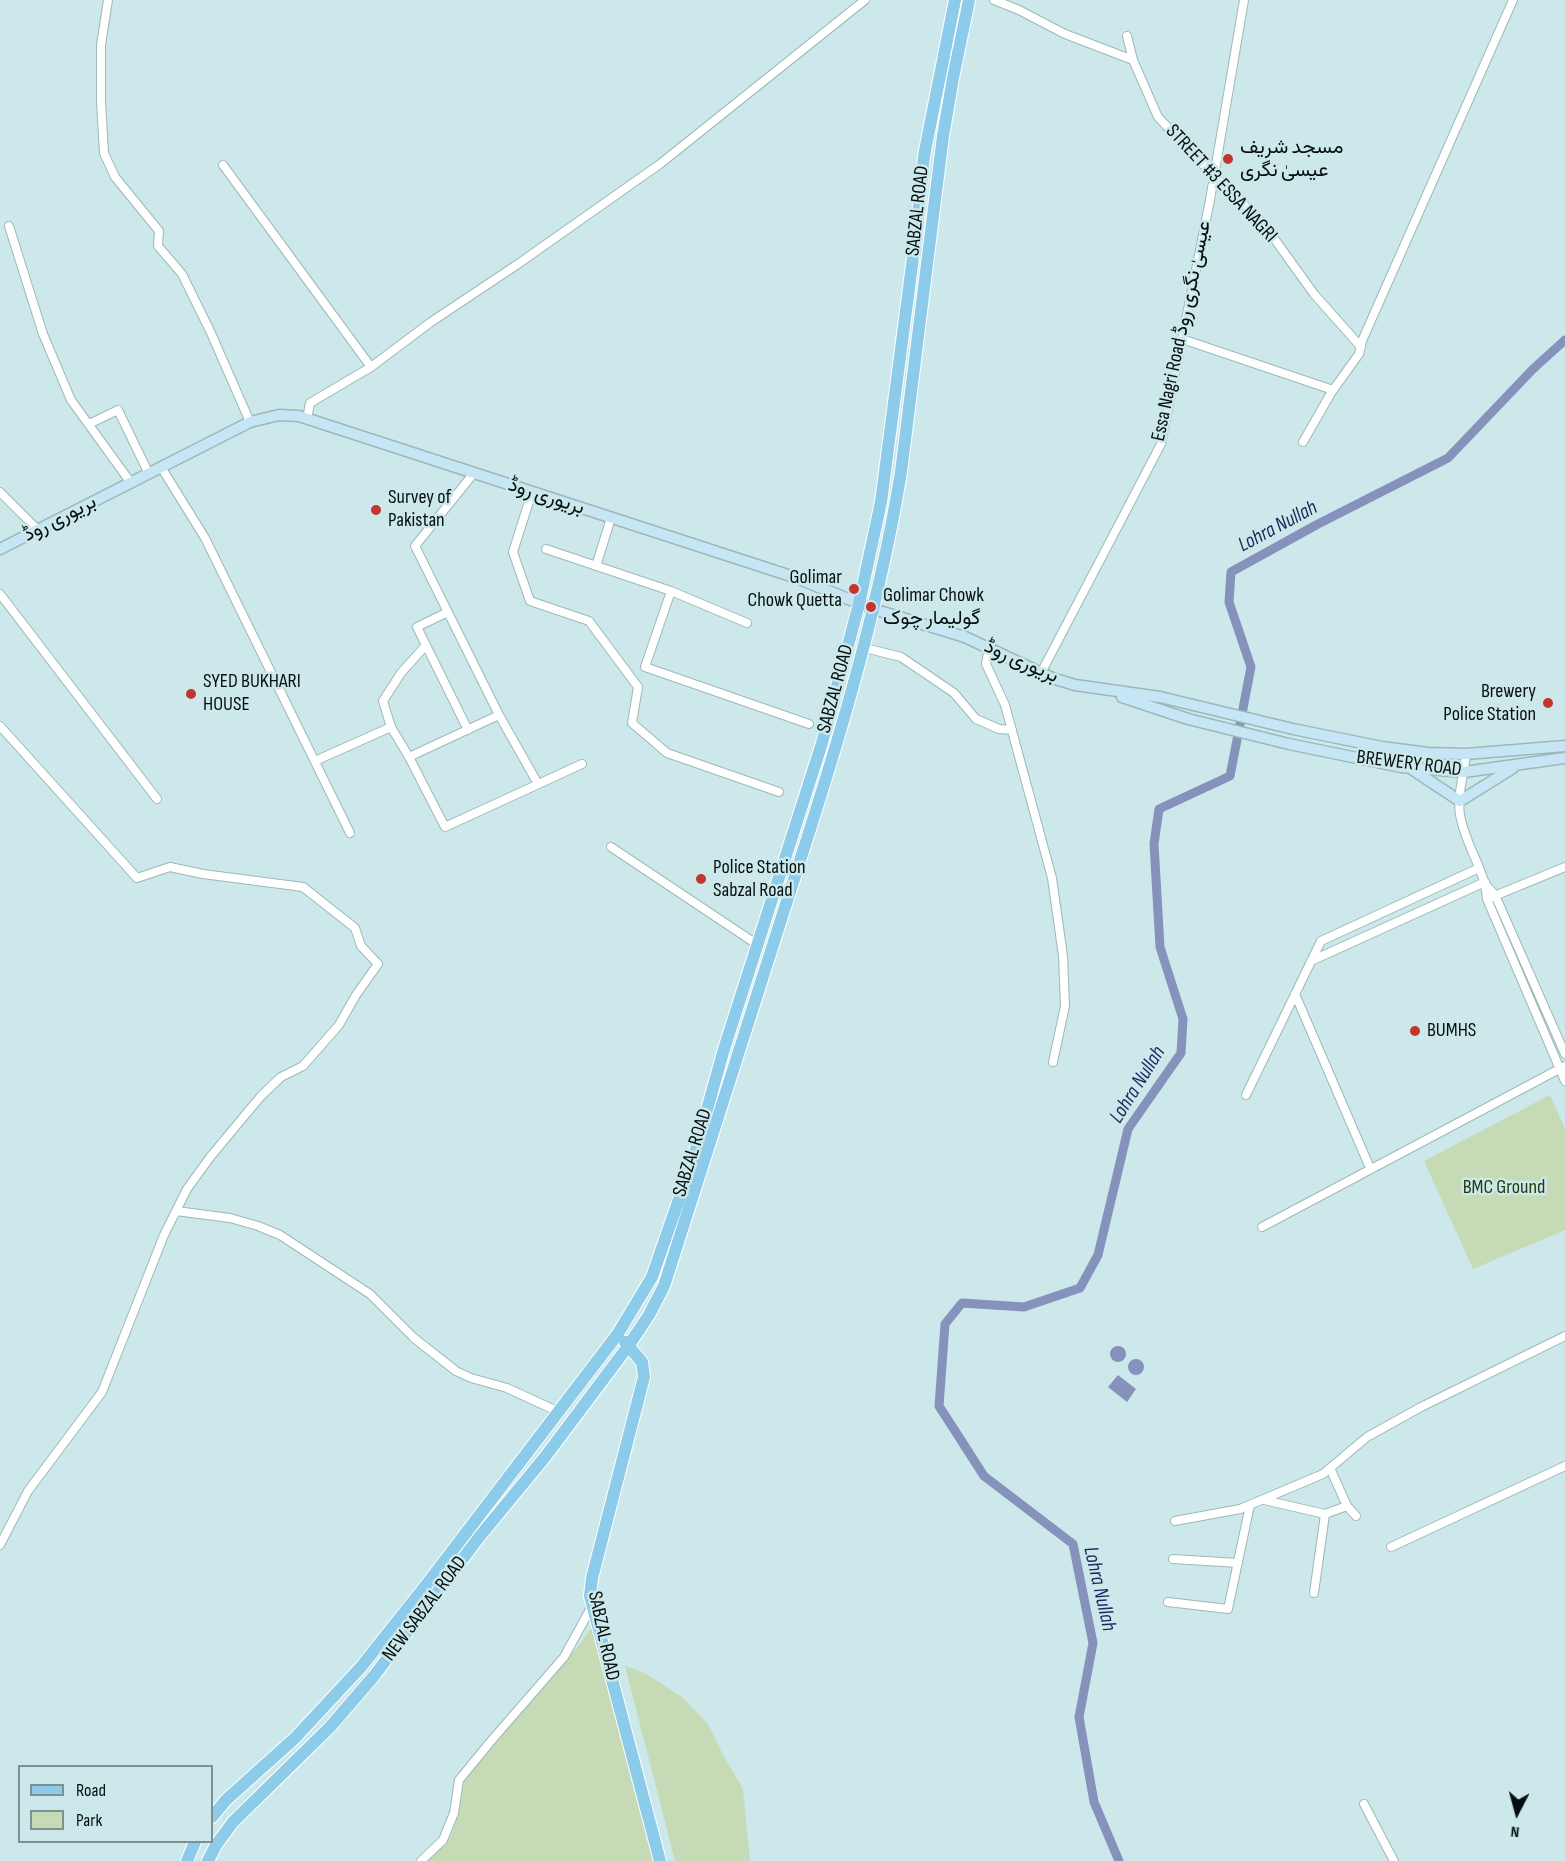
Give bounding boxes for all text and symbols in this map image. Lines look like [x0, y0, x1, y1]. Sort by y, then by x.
street label: STREET #3 ESSA NAGRI [1160, 120, 1282, 248]
place label: مسجد شریف عیسیٰ نگری [1240, 136, 1343, 183]
marker: مسجد شریف عیسیٰ نگری [1221, 152, 1235, 166]
street label: SABZAL ROAD [901, 165, 935, 257]
street label: Essa Nagri Road عیسیٰ نگری روڈ [1147, 219, 1217, 443]
street label: بریوری روڈ [505, 473, 587, 521]
place label: Survey of Pakistan [388, 486, 451, 533]
street label: بریوری روڈ [19, 490, 101, 548]
water label: Lohra Nullah [1234, 496, 1322, 558]
marker: Survey of Pakistan [369, 503, 383, 517]
place label: Golimar Chowk Quetta [748, 566, 842, 613]
marker: Golimar Chowk Quetta [847, 582, 861, 596]
place label: Golimar Chowk گولیمار چوک [883, 584, 984, 631]
marker: Golimar Chowk گولیمار چوک [864, 600, 878, 614]
street label: بریوری روڈ [980, 635, 1062, 689]
street label: SABZAL ROAD [813, 642, 859, 736]
place label: SYED BUKHARI HOUSE [203, 670, 301, 717]
place label: Brewery Police Station [1443, 680, 1536, 727]
marker: SYED BUKHARI HOUSE [184, 687, 198, 701]
marker: Brewery Police Station [1541, 696, 1555, 710]
street label: BREWERY ROAD [1355, 746, 1463, 782]
place label: Police Station Sabzal Road [713, 856, 806, 903]
marker: Police Station Sabzal Road [694, 872, 708, 886]
place label: BUMHS [1427, 1019, 1476, 1043]
marker: BUMHS [1408, 1024, 1422, 1038]
water label: Lohra Nullah [1104, 1042, 1172, 1128]
street label: SABZAL ROAD [668, 1106, 718, 1200]
park label: BMC Ground [1463, 1176, 1545, 1200]
water label: Lohra Nullah [1077, 1544, 1121, 1634]
street label: NEW SABZAL ROAD [378, 1552, 472, 1666]
street label: SABZAL ROAD [582, 1589, 624, 1683]
legend [18, 1765, 213, 1843]
text: Road [76, 1780, 106, 1801]
north arrow [1487, 1783, 1547, 1843]
text: Park [76, 1810, 102, 1831]
text: N [1510, 1822, 1520, 1841]

